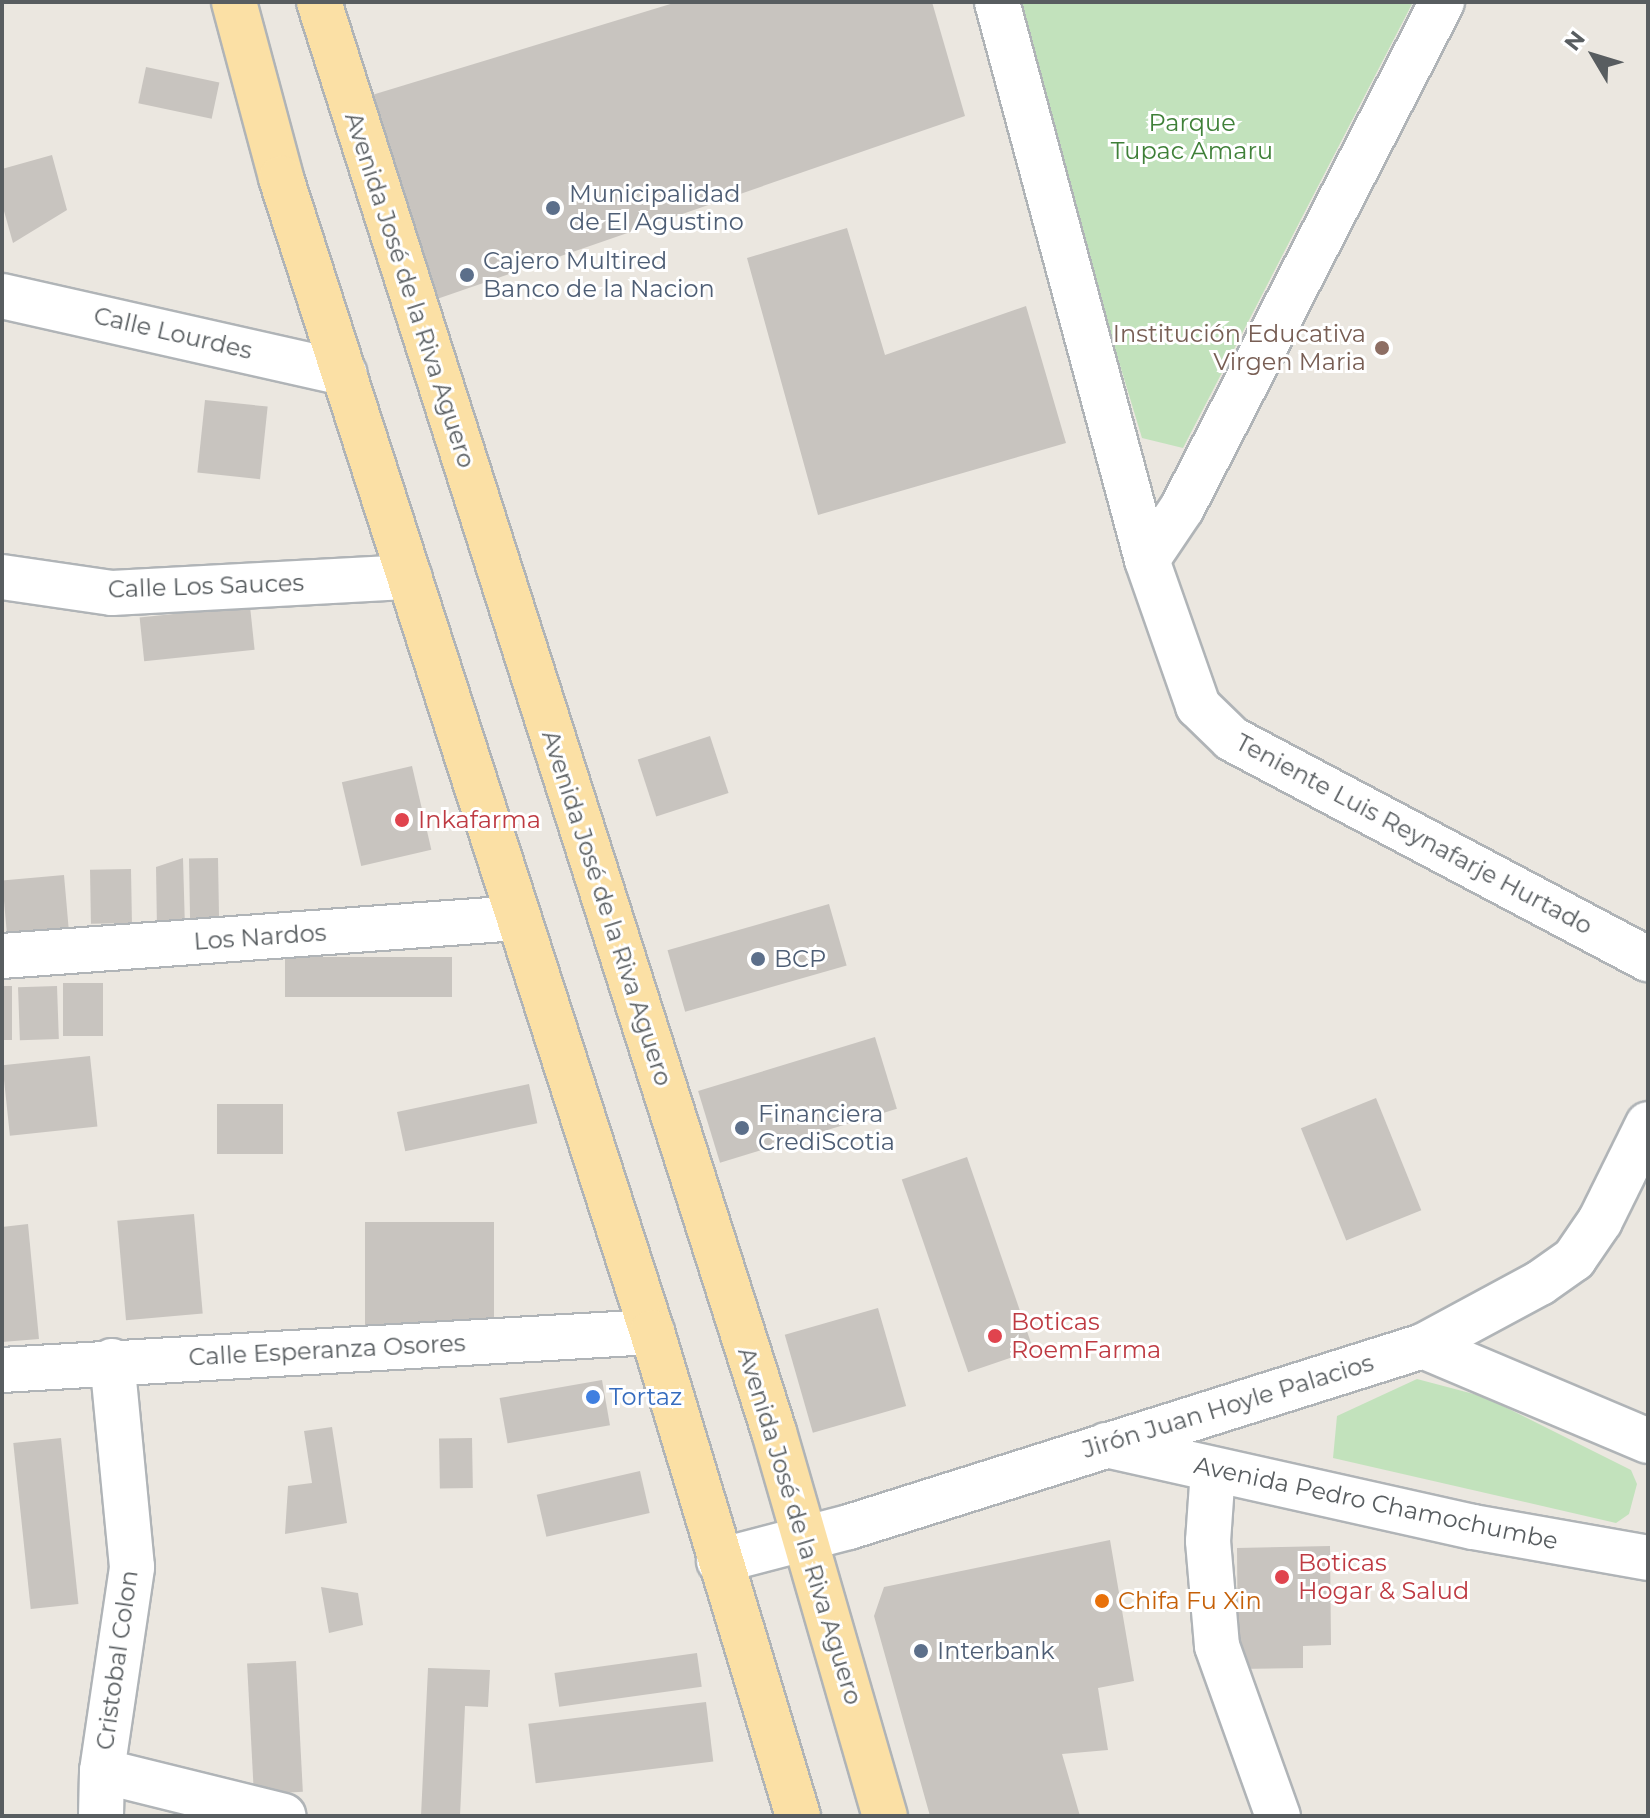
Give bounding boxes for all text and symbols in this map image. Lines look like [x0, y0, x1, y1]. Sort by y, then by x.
north arrow [1554, 16, 1634, 96]
text: N [1559, 26, 1591, 56]
street label: Avenida José de la Riva Aguero [339, 109, 481, 471]
park label: Parque Tupac Amaru [1111, 109, 1273, 165]
place label: Municipalidad de El Agustino [569, 180, 744, 236]
marker: Municipalidad de El Agustino [544, 199, 562, 217]
place label: Cajero Multired Banco de la Nacion [483, 247, 715, 303]
marker: Cajero Multired Banco de la Nacion [458, 266, 476, 284]
street label: Calle Lourdes [91, 301, 255, 365]
place label: Institución Educativa Virgen Maria [1113, 320, 1366, 376]
marker: Institución Educativa Virgen Maria [1373, 339, 1391, 357]
street label: Calle Los Sauces [107, 568, 305, 604]
street label: Avenida José de la Riva Aguero [536, 727, 678, 1089]
street label: Teniente Luis Reynafarje Hurtado [1231, 728, 1597, 940]
place label: Inkafarma [418, 806, 541, 834]
marker: Inkafarma [393, 811, 411, 829]
street label: Los Nardos [193, 918, 327, 956]
place label: BCP [774, 945, 826, 973]
marker: BCP [749, 950, 767, 968]
place label: Financiera CrediScotia [758, 1100, 895, 1156]
marker: Financiera CrediScotia [733, 1119, 751, 1137]
place label: Boticas RoemFarma [1011, 1308, 1161, 1364]
marker: Boticas RoemFarma [986, 1327, 1004, 1345]
street label: Calle Esperanza Osores [188, 1328, 466, 1372]
street label: Avenida José de la Riva Aguero [732, 1344, 868, 1708]
street label: Jirón Juan Hoyle Palacios [1079, 1348, 1377, 1464]
place label: Tortaz [609, 1383, 682, 1411]
marker: Tortaz [584, 1388, 602, 1406]
street label: Avenida Pedro Chamochumbe [1191, 1450, 1561, 1556]
place label: Boticas Hogar & Salud [1298, 1549, 1469, 1605]
street label: Cristobal Colon [90, 1568, 144, 1752]
marker: Boticas Hogar & Salud [1273, 1568, 1291, 1586]
place label: Chifa Fu Xin [1118, 1587, 1262, 1615]
marker: Chifa Fu Xin [1093, 1592, 1111, 1610]
place label: Interbank [937, 1637, 1055, 1665]
marker: Interbank [912, 1642, 930, 1660]

